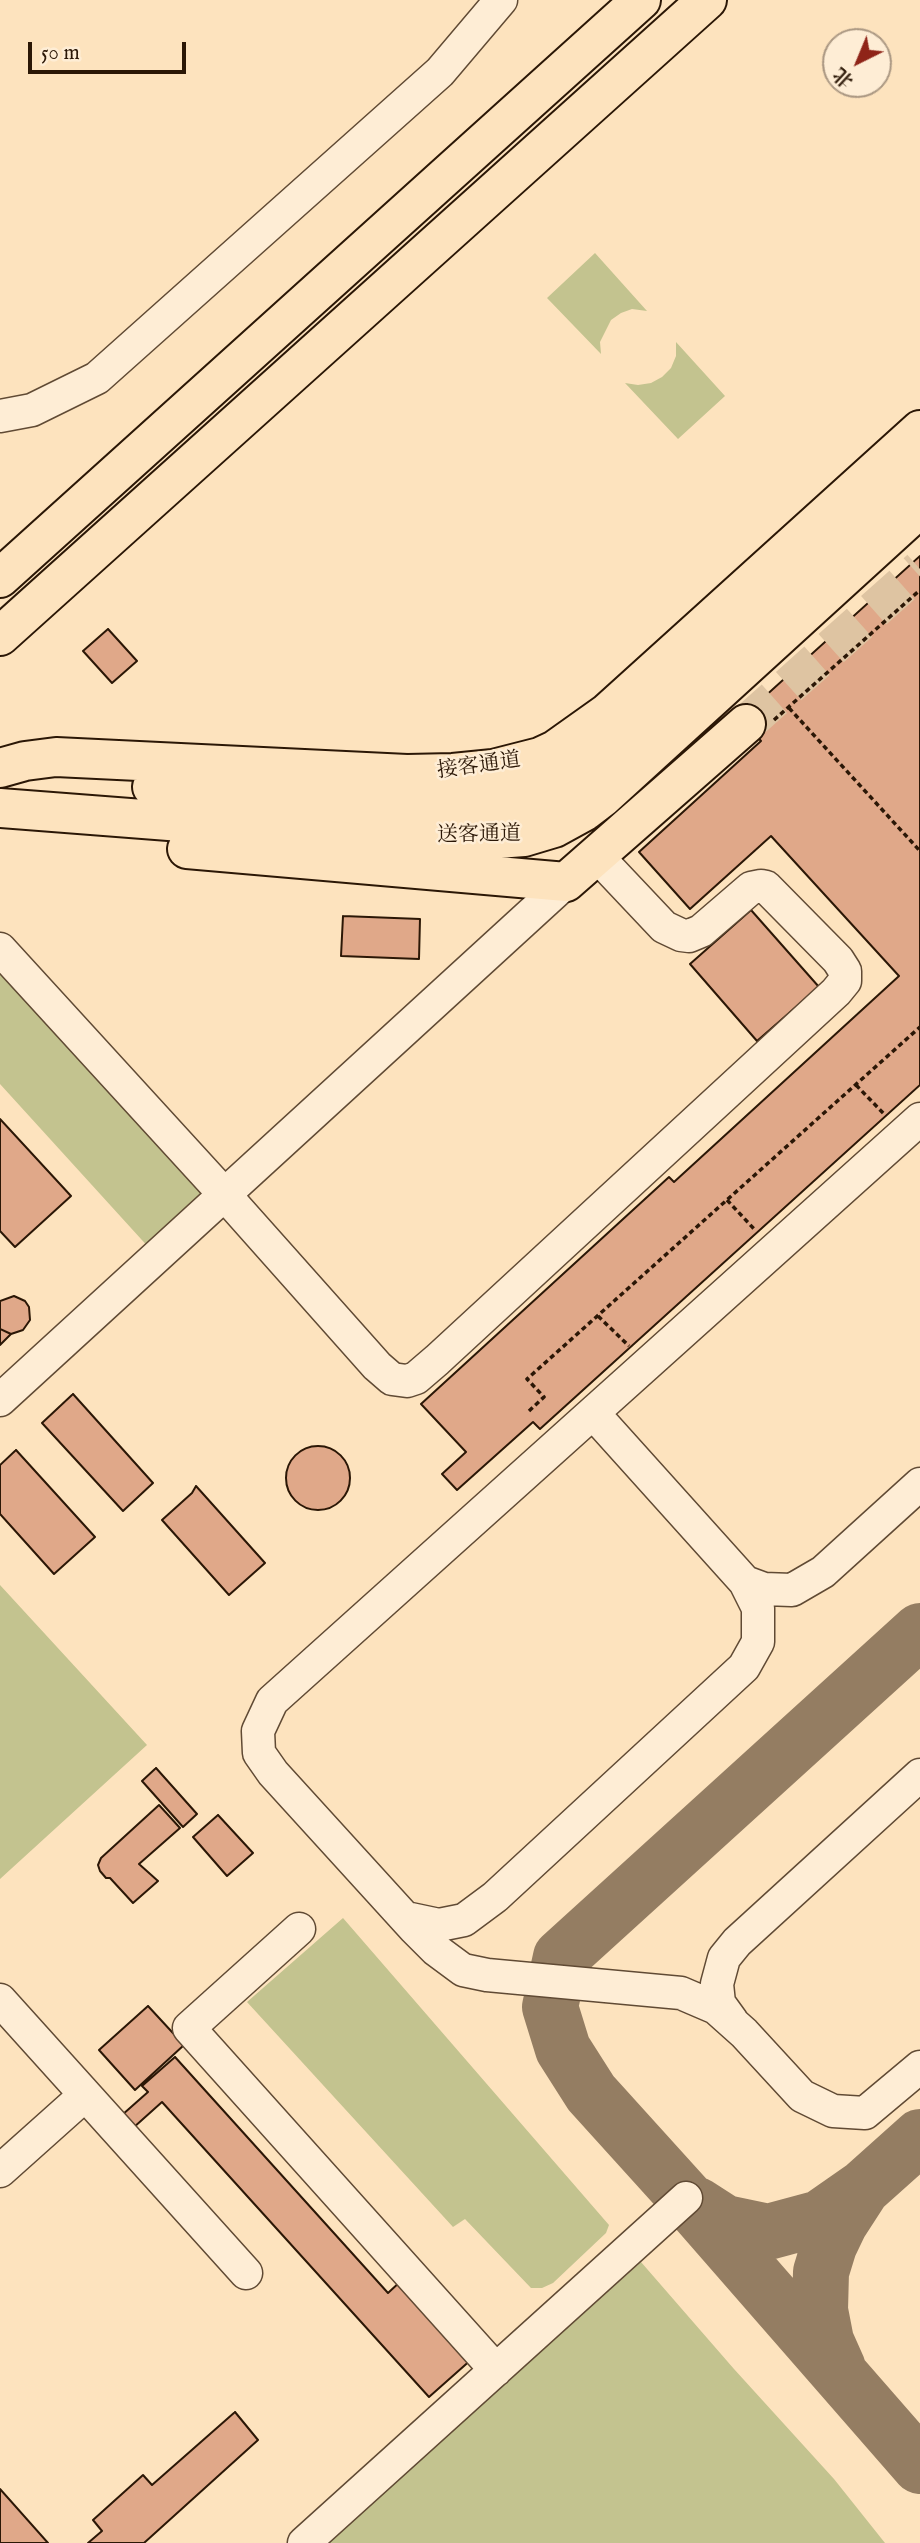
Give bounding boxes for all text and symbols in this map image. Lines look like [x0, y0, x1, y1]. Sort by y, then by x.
scale bar [32, 28, 189, 72]
north arrow [822, 28, 892, 98]
text: 50 m [41, 40, 80, 67]
text: 北 [829, 62, 859, 92]
street label: 接客通道 [436, 749, 522, 785]
street label: 送客通道 [437, 823, 521, 849]

